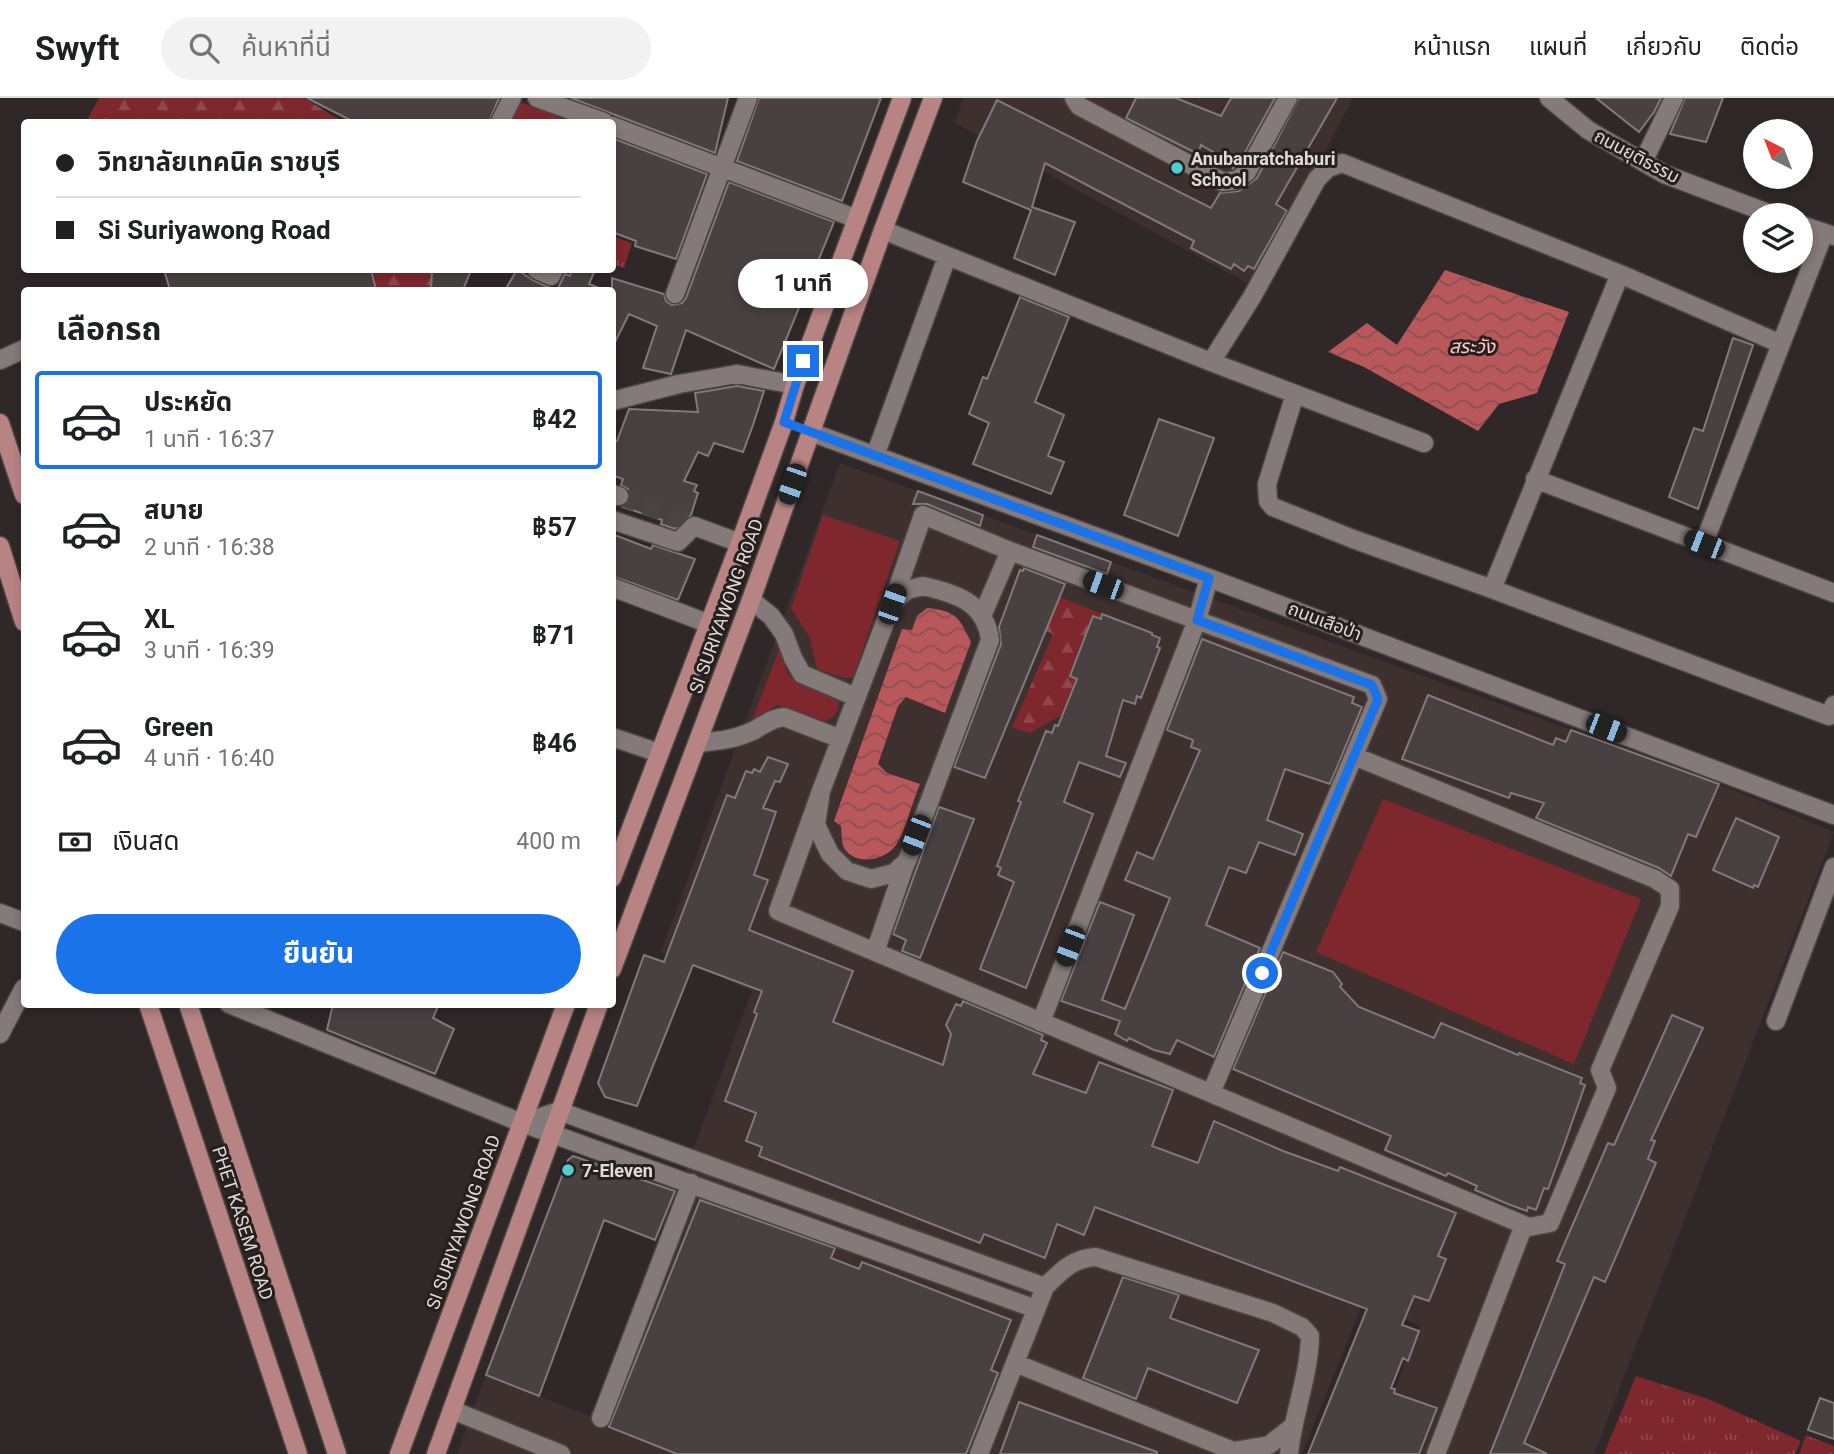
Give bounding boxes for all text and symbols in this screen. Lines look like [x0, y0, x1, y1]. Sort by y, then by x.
search box [161, 17, 651, 80]
text: Swyft [35, 29, 119, 68]
icon: search [185, 29, 223, 67]
text: ค้นหาที่นี่ [241, 32, 331, 62]
text: หน้าแรก [1413, 33, 1491, 61]
text: แผนที่ [1529, 33, 1587, 61]
text: เกี่ยวกับ [1625, 33, 1702, 61]
text: ติดต่อ [1740, 33, 1799, 61]
north arrow [1743, 119, 1813, 189]
map controls [1743, 119, 1813, 273]
street label: ถนนยุติธรรม [1590, 125, 1683, 188]
text: วิทยาลัยเทคนิค ราชบุรี [98, 147, 340, 177]
place label: Anubanratchaburi School [1191, 148, 1336, 190]
marker: Anubanratchaburi School [1169, 160, 1185, 176]
button: layers [1743, 203, 1813, 273]
text: Si Suriyawong Road [98, 215, 331, 245]
callout: 1 นาที [738, 260, 868, 308]
text: 1 นาที [774, 270, 832, 297]
text: เลือกรถ [56, 310, 161, 348]
water label: สระวัง [1449, 335, 1496, 358]
route end [787, 345, 819, 377]
text: ประหยัด [144, 387, 232, 417]
icon: car [60, 389, 123, 452]
text: ฿42 [532, 404, 577, 434]
text: 1 นาที · 16:37 [144, 426, 275, 453]
car [776, 461, 809, 507]
text: สบาย [144, 495, 204, 525]
icon: car [60, 497, 123, 560]
text: ฿57 [532, 512, 577, 542]
street label: SI SURIYAWONG ROAD [685, 516, 767, 696]
car [1681, 527, 1728, 561]
text: 2 นาที · 16:38 [144, 534, 275, 561]
car [1080, 568, 1127, 602]
car [876, 581, 909, 627]
street label: ถนนเสือป่า [1285, 597, 1365, 645]
text: XL [144, 604, 175, 634]
icon: car [60, 605, 123, 668]
text: ฿71 [532, 620, 577, 650]
text: 3 นาที · 16:39 [144, 637, 275, 664]
car [1583, 711, 1630, 745]
text: Green [144, 712, 214, 742]
icon: car [60, 713, 123, 776]
text: ฿46 [532, 728, 577, 758]
text: 4 นาที · 16:40 [144, 745, 275, 772]
car [899, 812, 934, 858]
icon: cash [56, 823, 94, 861]
text: เงินสด [112, 826, 179, 856]
text: 400 m [516, 828, 581, 855]
button: ยืนยัน [56, 914, 581, 994]
car [1053, 923, 1088, 969]
route start [1246, 957, 1278, 989]
street label: SI SURIYAWONG ROAD [422, 1132, 504, 1312]
street label: PHET KASEM ROAD [208, 1143, 278, 1303]
place label: 7-Eleven [582, 1160, 653, 1181]
marker: 7-Eleven [560, 1162, 576, 1178]

